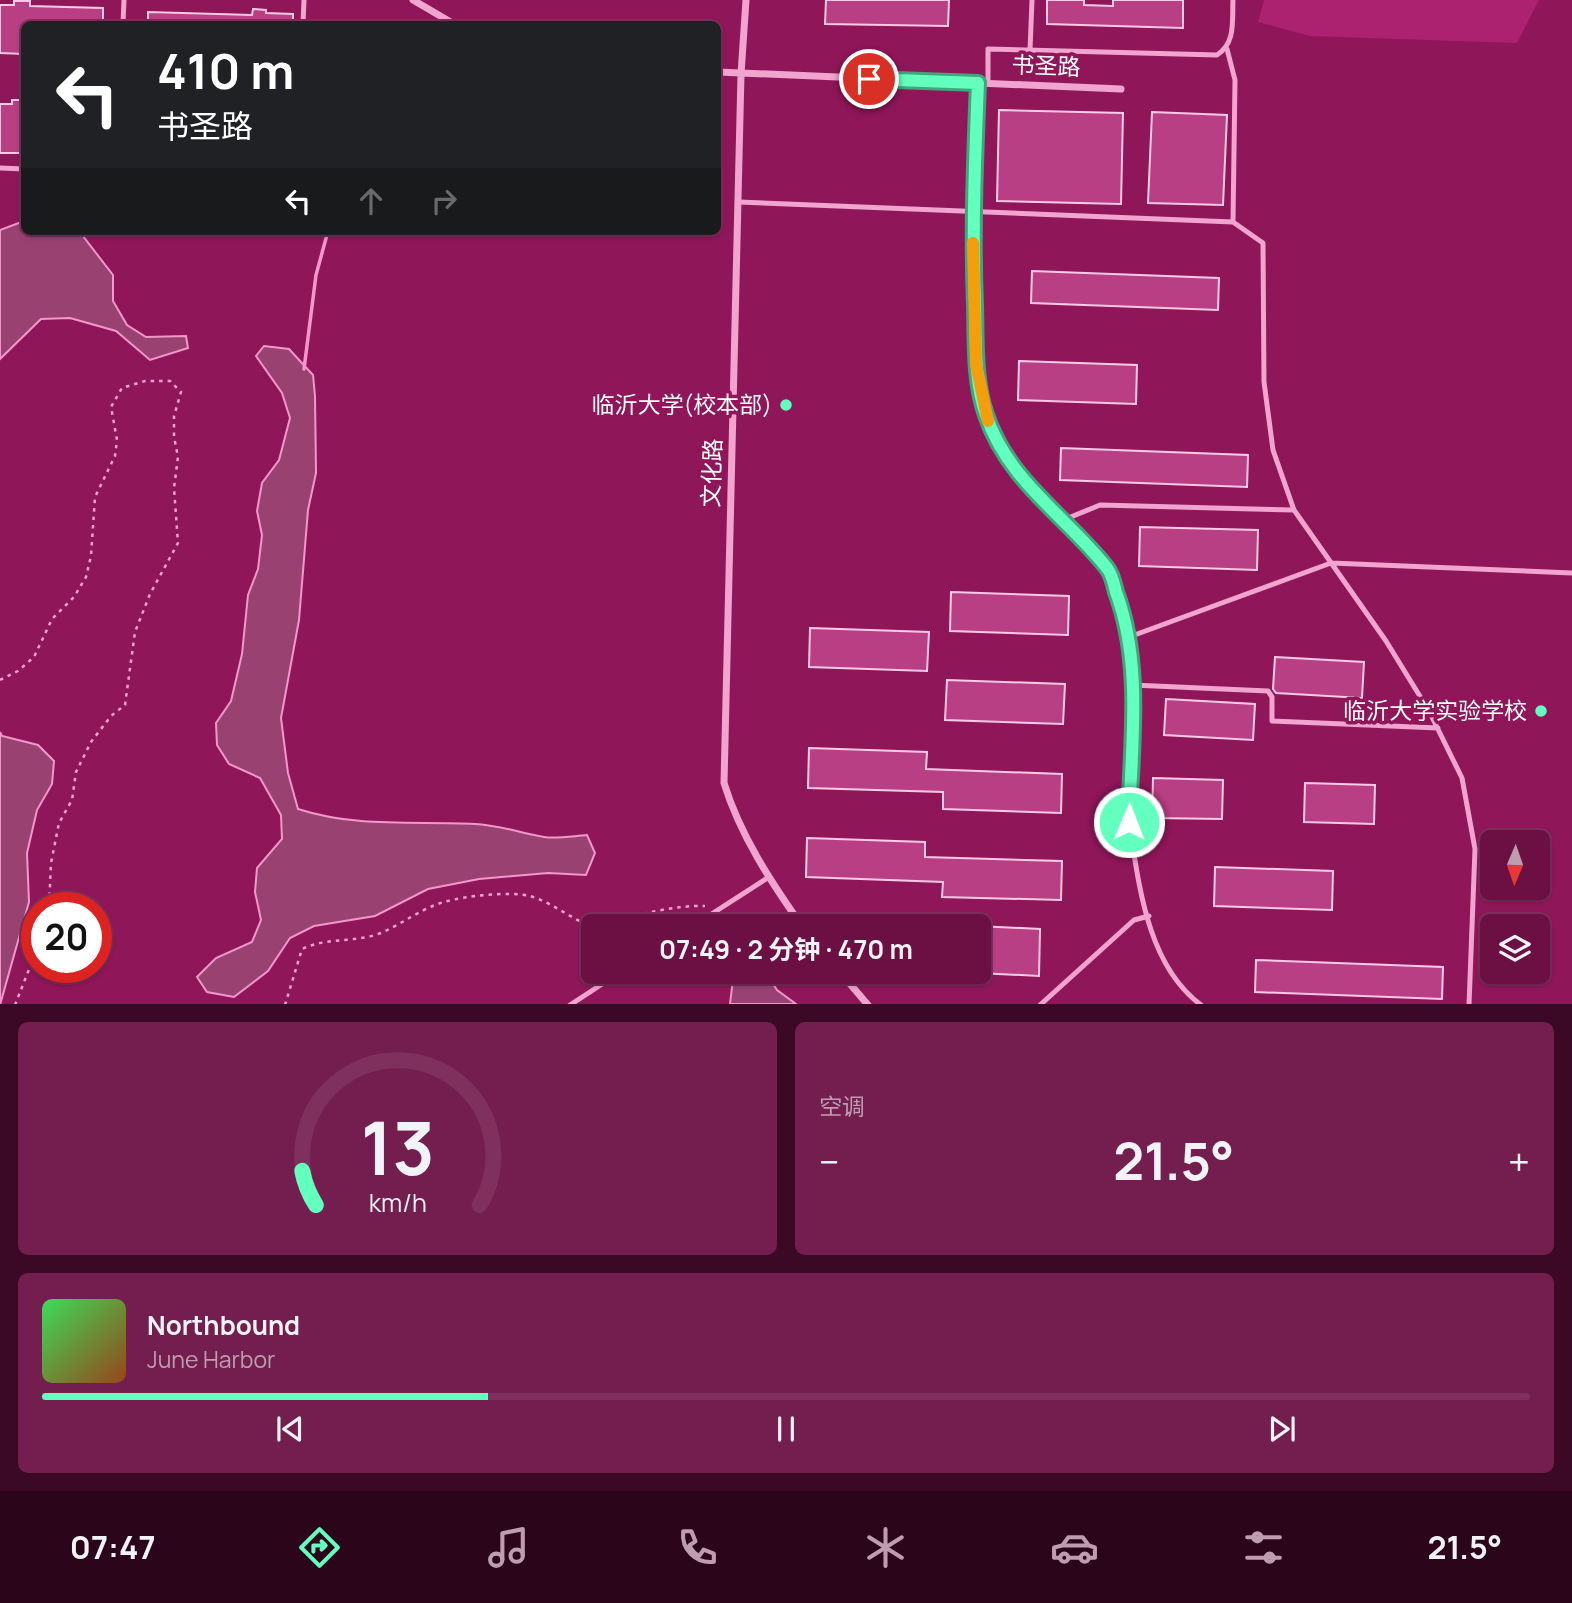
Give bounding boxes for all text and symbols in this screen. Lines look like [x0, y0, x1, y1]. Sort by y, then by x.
text: 410 m [157, 37, 294, 104]
street label: 书圣路 [1011, 48, 1081, 82]
icon: left [42, 49, 133, 140]
pin [839, 49, 899, 109]
icon: arrive [850, 60, 888, 98]
text: 书圣路 [157, 104, 253, 148]
icon: left [279, 182, 317, 220]
icon: ahead [352, 182, 390, 220]
icon: right [425, 182, 463, 220]
place label: 临沂大学(校本部) [591, 388, 772, 420]
marker: 临沂大学(校本部) [778, 397, 794, 413]
street label: 文化路 [694, 438, 728, 508]
place label: 临沂大学实验学校 [1343, 694, 1527, 726]
marker: 临沂大学实验学校 [1533, 703, 1549, 719]
position arrow [1092, 785, 1166, 859]
north arrow [1480, 830, 1550, 900]
map controls [1480, 830, 1550, 984]
speed limit sign: 20 [21, 892, 112, 983]
button: layers [1480, 914, 1550, 984]
text: 07:49 · 2 分钟 · 470 m [659, 931, 913, 967]
text: 空调 [819, 1090, 865, 1122]
text: 13 [360, 1097, 435, 1197]
text: 21.5° [1113, 1125, 1234, 1196]
text: − [819, 1135, 840, 1187]
text: + [1508, 1135, 1530, 1187]
text: km/h [368, 1184, 427, 1219]
text: Northbound [147, 1307, 300, 1343]
text: June Harbor [147, 1343, 275, 1375]
icon: previous [271, 1410, 309, 1448]
icon: pause [767, 1410, 805, 1448]
icon: next [1263, 1410, 1301, 1448]
icon: directions [295, 1523, 344, 1572]
icon: music [484, 1523, 533, 1572]
icon: phone [673, 1523, 722, 1572]
icon: climate [861, 1523, 910, 1572]
icon: car [1050, 1523, 1099, 1572]
icon: filters [1239, 1523, 1288, 1572]
text: 07:47 [70, 1525, 155, 1569]
text: 21.5° [1427, 1525, 1502, 1569]

